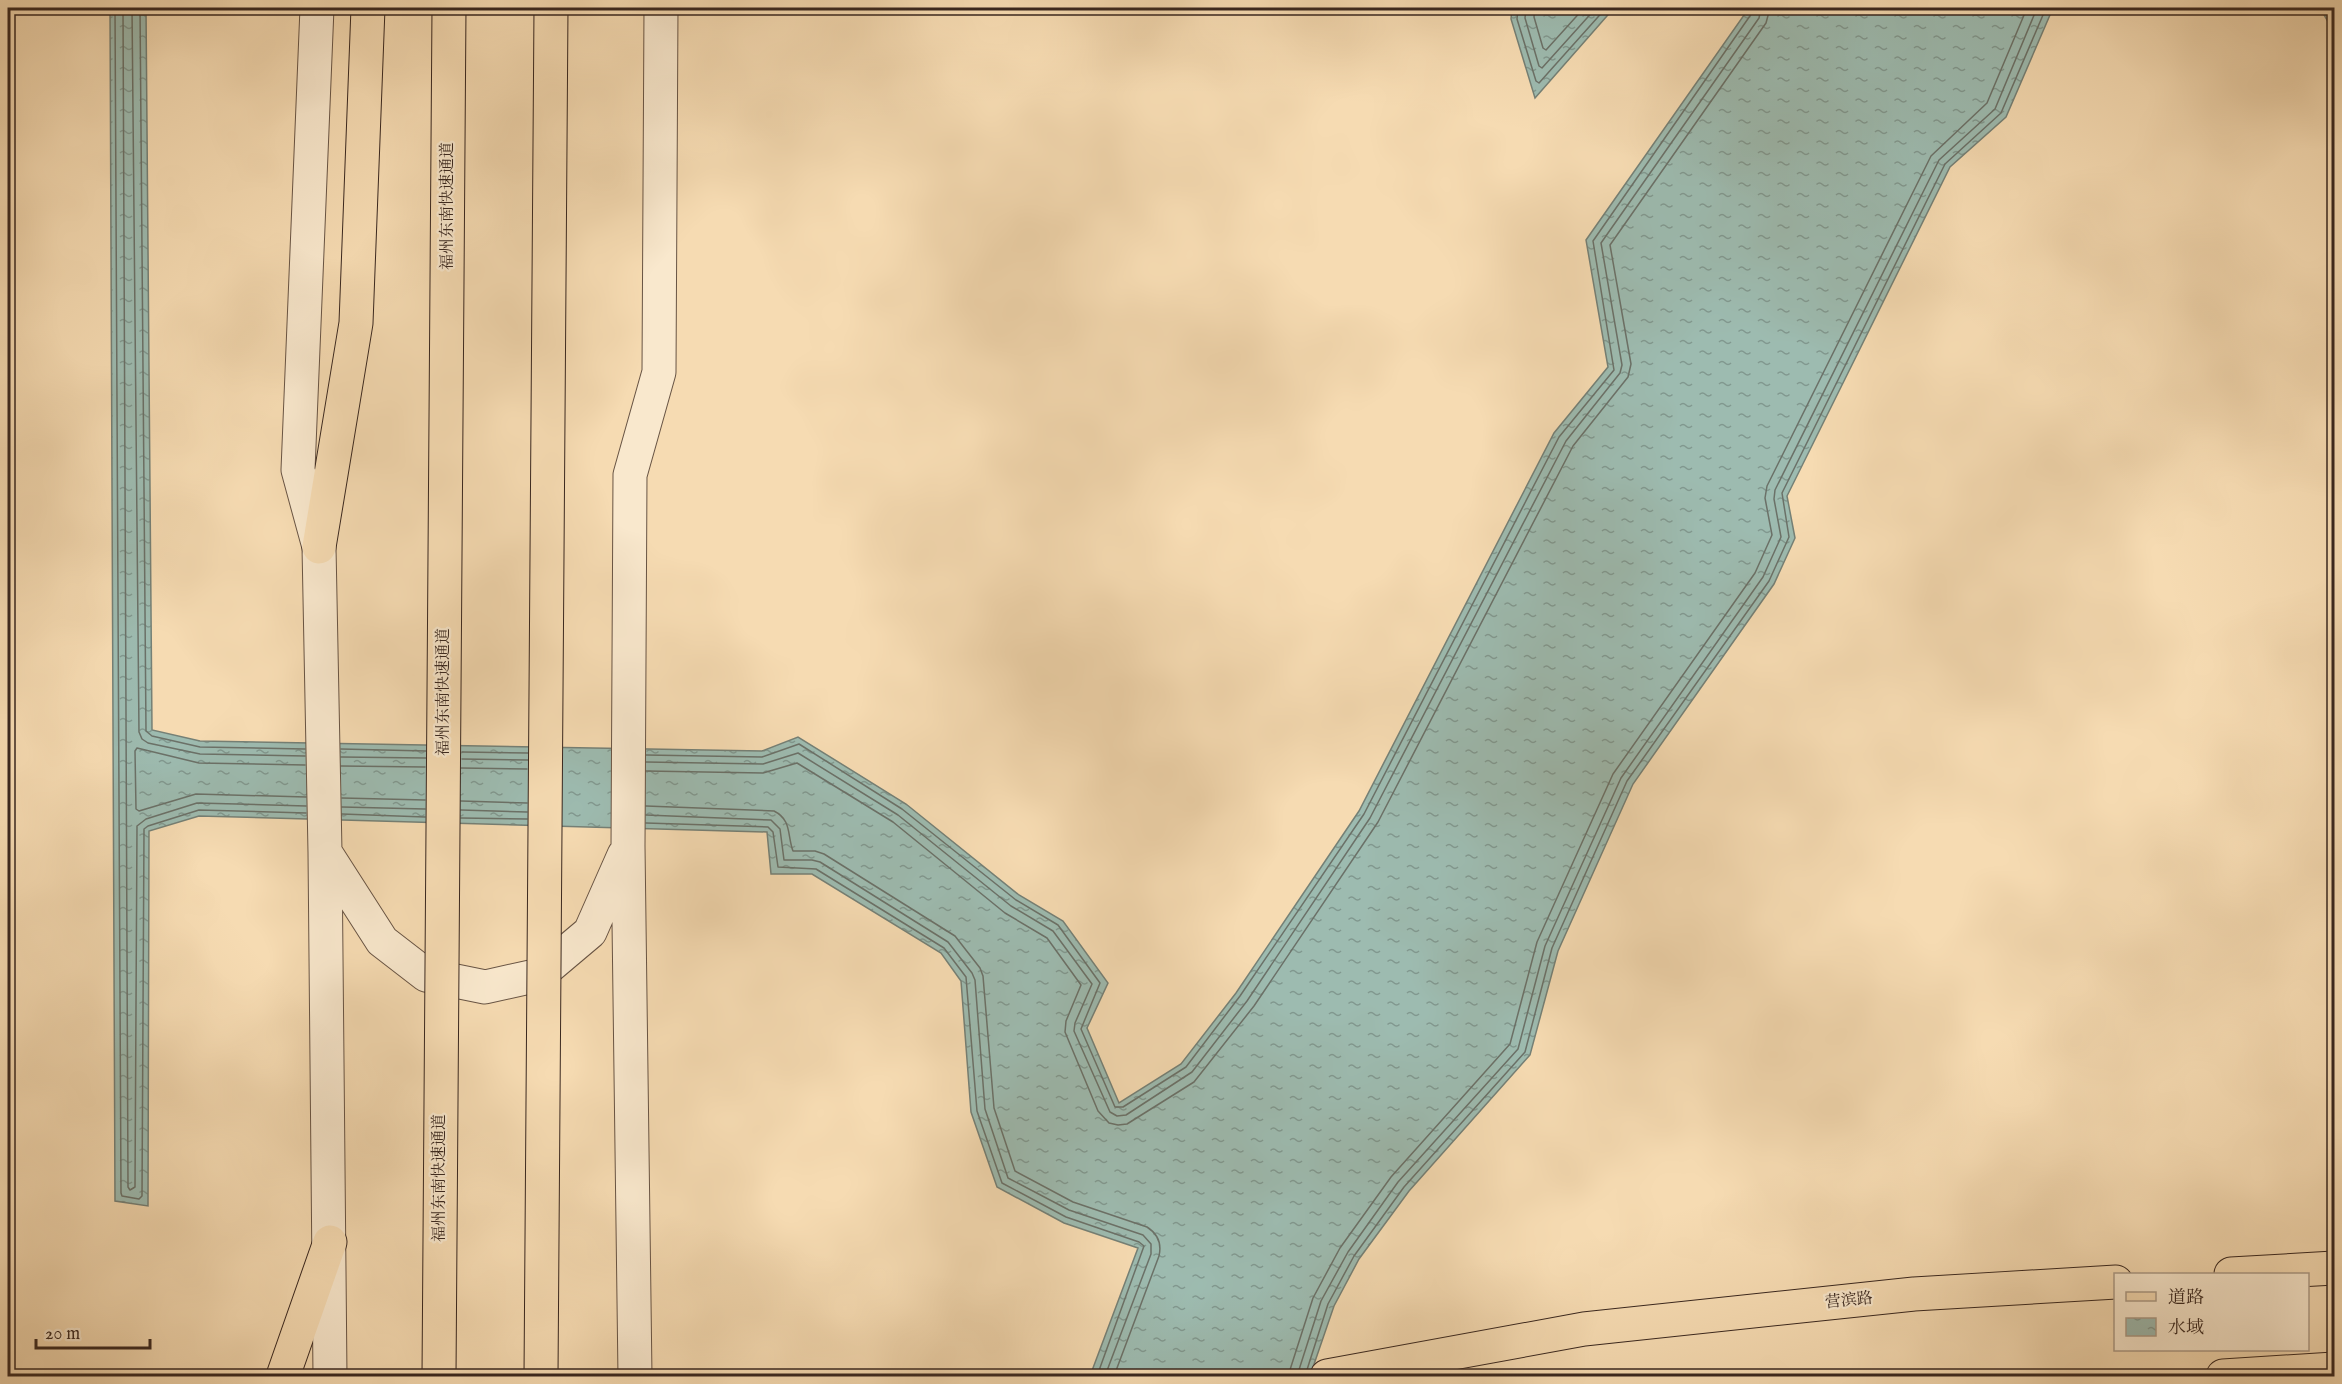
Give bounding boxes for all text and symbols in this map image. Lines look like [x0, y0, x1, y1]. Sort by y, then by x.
street label: 福州东南快速通道 [438, 142, 458, 270]
street label: 福州东南快速通道 [434, 628, 454, 756]
street label: 福州东南快速通道 [430, 1114, 450, 1242]
legend [2114, 1273, 2309, 1351]
text: 道路 [2168, 1287, 2204, 1310]
street label: 营滨路 [1824, 1289, 1874, 1313]
scale bar [36, 1312, 150, 1350]
text: 水域 [2168, 1317, 2204, 1340]
text: 20 m [45, 1323, 80, 1346]

